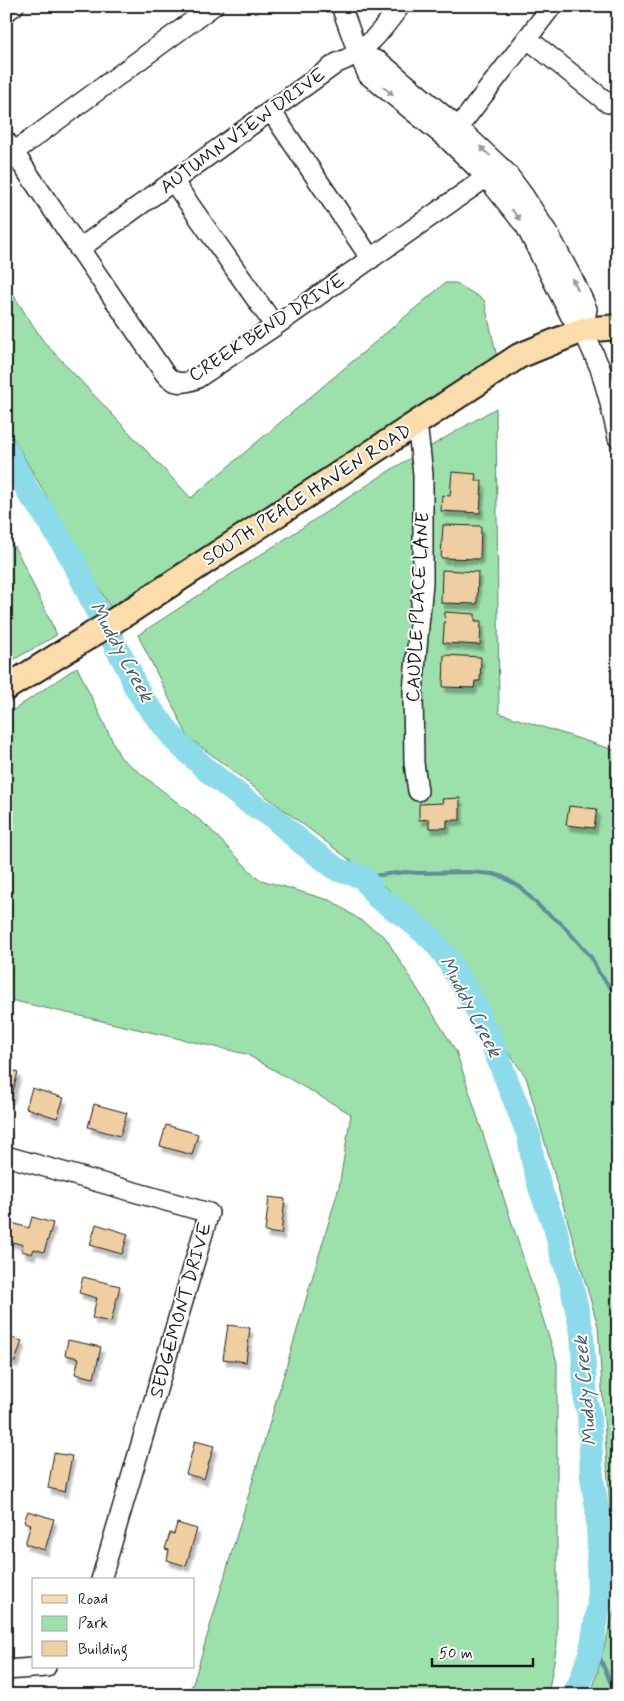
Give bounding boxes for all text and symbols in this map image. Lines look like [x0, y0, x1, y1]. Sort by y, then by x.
street label: AUTUMN VIEW DRIVE [155, 62, 331, 200]
one-way arrow [381, 85, 394, 96]
one-way arrow [479, 145, 491, 157]
one-way arrow [511, 208, 522, 221]
street label: CREEK BEND DRIVE [184, 268, 350, 388]
one-way arrow [571, 277, 579, 292]
street label: SOUTH PEACE HAVEN ROAD [198, 418, 416, 572]
street label: CAUDLE PLACE LANE [401, 511, 435, 703]
water label: Muddy Creek [82, 597, 161, 709]
water label: Muddy Creek [432, 952, 509, 1064]
street label: SEDGEMONT DRIVE [144, 1219, 218, 1401]
water label: Muddy Creek [568, 1333, 604, 1447]
legend [32, 1578, 195, 1668]
text: Road [78, 1590, 108, 1610]
text: Park [78, 1614, 108, 1634]
scale bar [432, 1636, 533, 1668]
text: Building [78, 1640, 128, 1661]
text: 50 m [439, 1644, 473, 1664]

